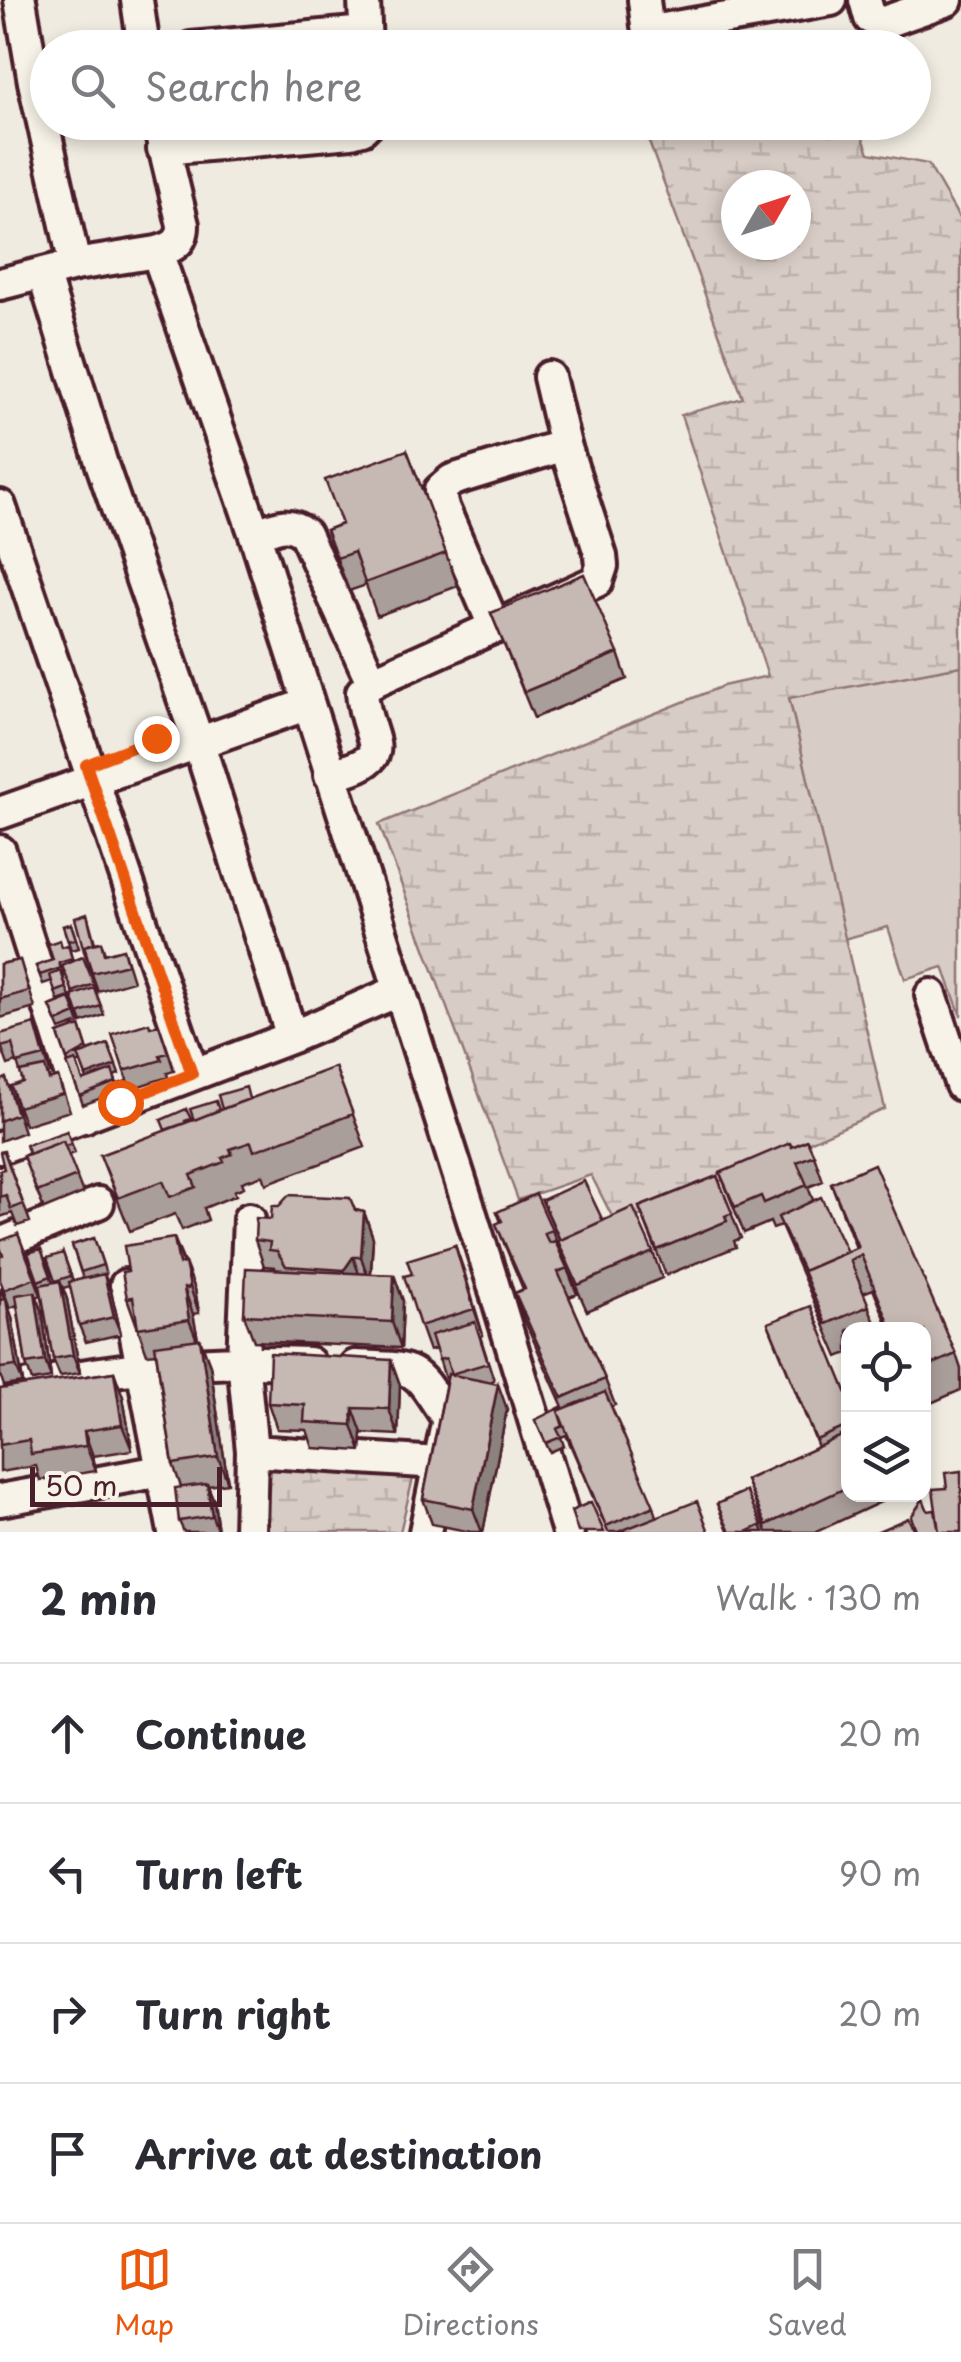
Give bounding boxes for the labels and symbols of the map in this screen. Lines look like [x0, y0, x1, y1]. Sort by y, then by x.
north arrow [721, 170, 811, 260]
route end [134, 716, 180, 762]
route start [98, 1080, 144, 1126]
scale bar [30, 1462, 222, 1506]

